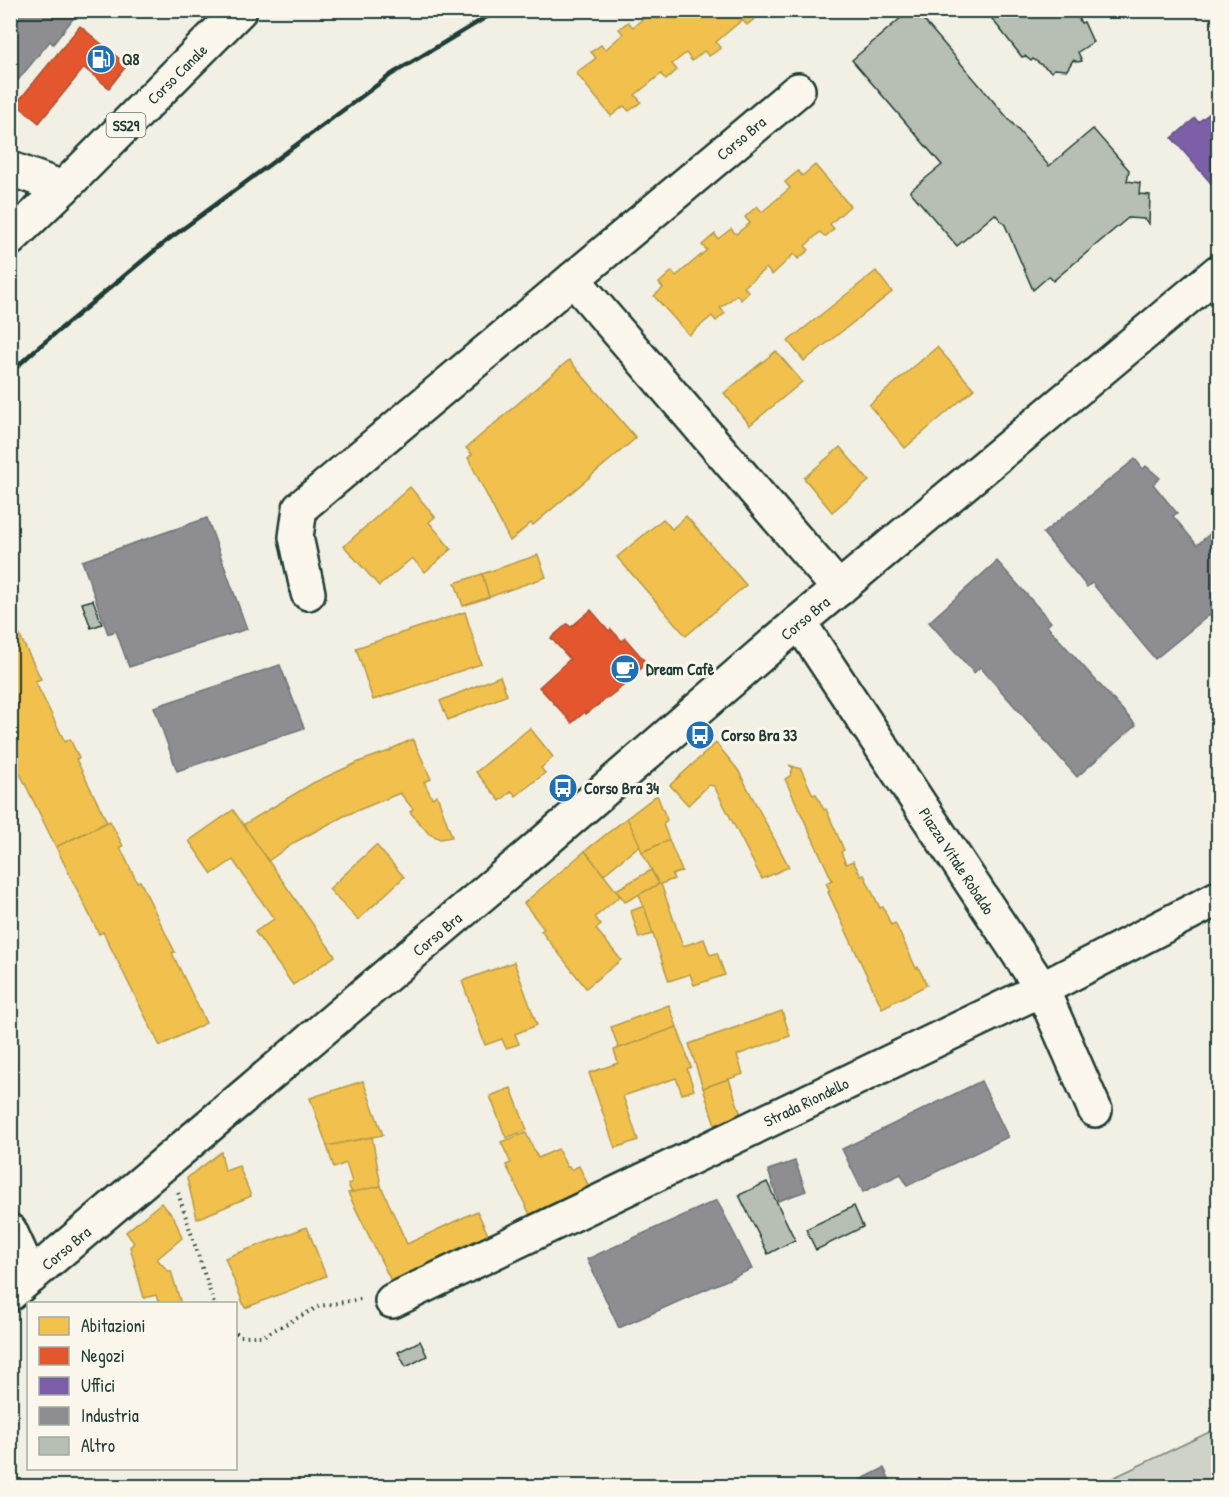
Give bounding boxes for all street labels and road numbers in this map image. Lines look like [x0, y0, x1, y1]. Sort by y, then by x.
street label: Corso Canale [142, 39, 212, 109]
street label: Corso Bra [712, 111, 770, 165]
road number: SS29 [106, 113, 146, 137]
street label: Corso Bra [776, 591, 834, 645]
street label: Piazza Vitale Robaldo [914, 803, 1000, 919]
street label: Corso Bra [408, 907, 466, 961]
street label: Strada Riondello [760, 1072, 853, 1132]
street label: Corso Bra [37, 1221, 95, 1275]

